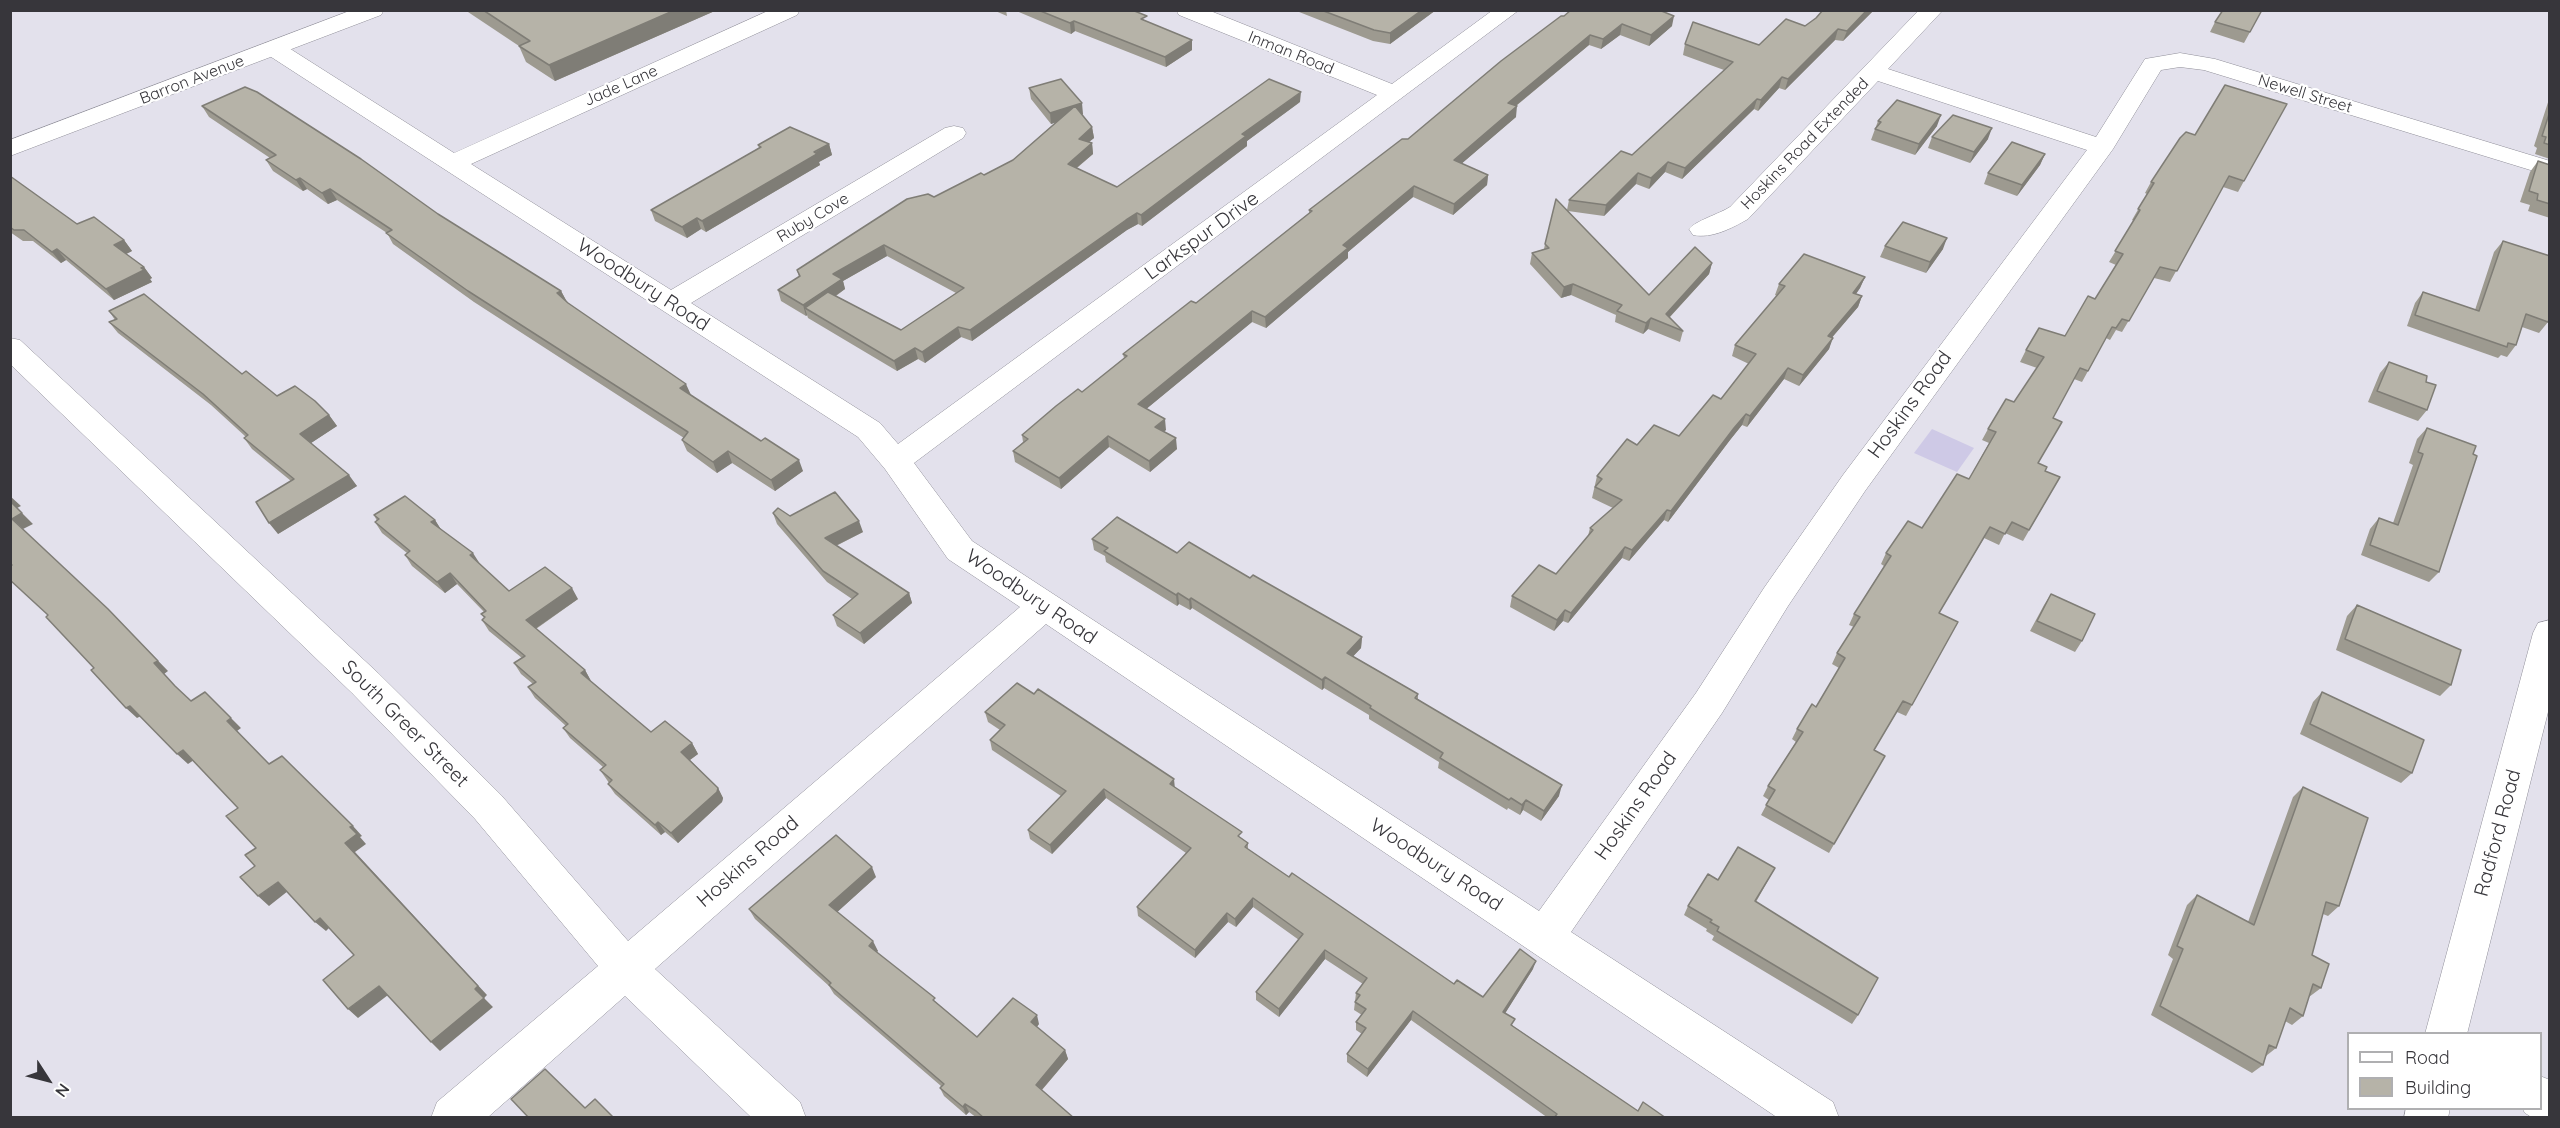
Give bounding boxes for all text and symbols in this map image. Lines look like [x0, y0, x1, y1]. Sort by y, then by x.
street label: Inman Road [1245, 27, 1337, 79]
street label: Barron Avenue [137, 51, 247, 109]
street label: Jade Lane [581, 61, 661, 111]
street label: Newell Street [2256, 71, 2354, 117]
street label: Hoskins Road Extended [1737, 74, 1873, 214]
street label: Larkspur Drive [1140, 187, 1264, 285]
street label: Ruby Cove [774, 189, 852, 247]
street label: Woodbury Road [572, 233, 714, 337]
street label: Hoskins Road [1863, 347, 1957, 463]
street label: Woodbury Road [961, 544, 1101, 650]
street label: South Greer Street [336, 655, 474, 793]
street label: Hoskins Road [1590, 747, 1682, 865]
street label: Radford Road [2469, 767, 2527, 899]
street label: Hoskins Road [692, 811, 804, 913]
street label: Woodbury Road [1365, 813, 1507, 917]
legend [2347, 1032, 2542, 1110]
text: Road [2405, 1046, 2450, 1069]
north arrow [18, 1050, 78, 1110]
text: Building [2405, 1076, 2471, 1099]
text: N [51, 1080, 74, 1101]

